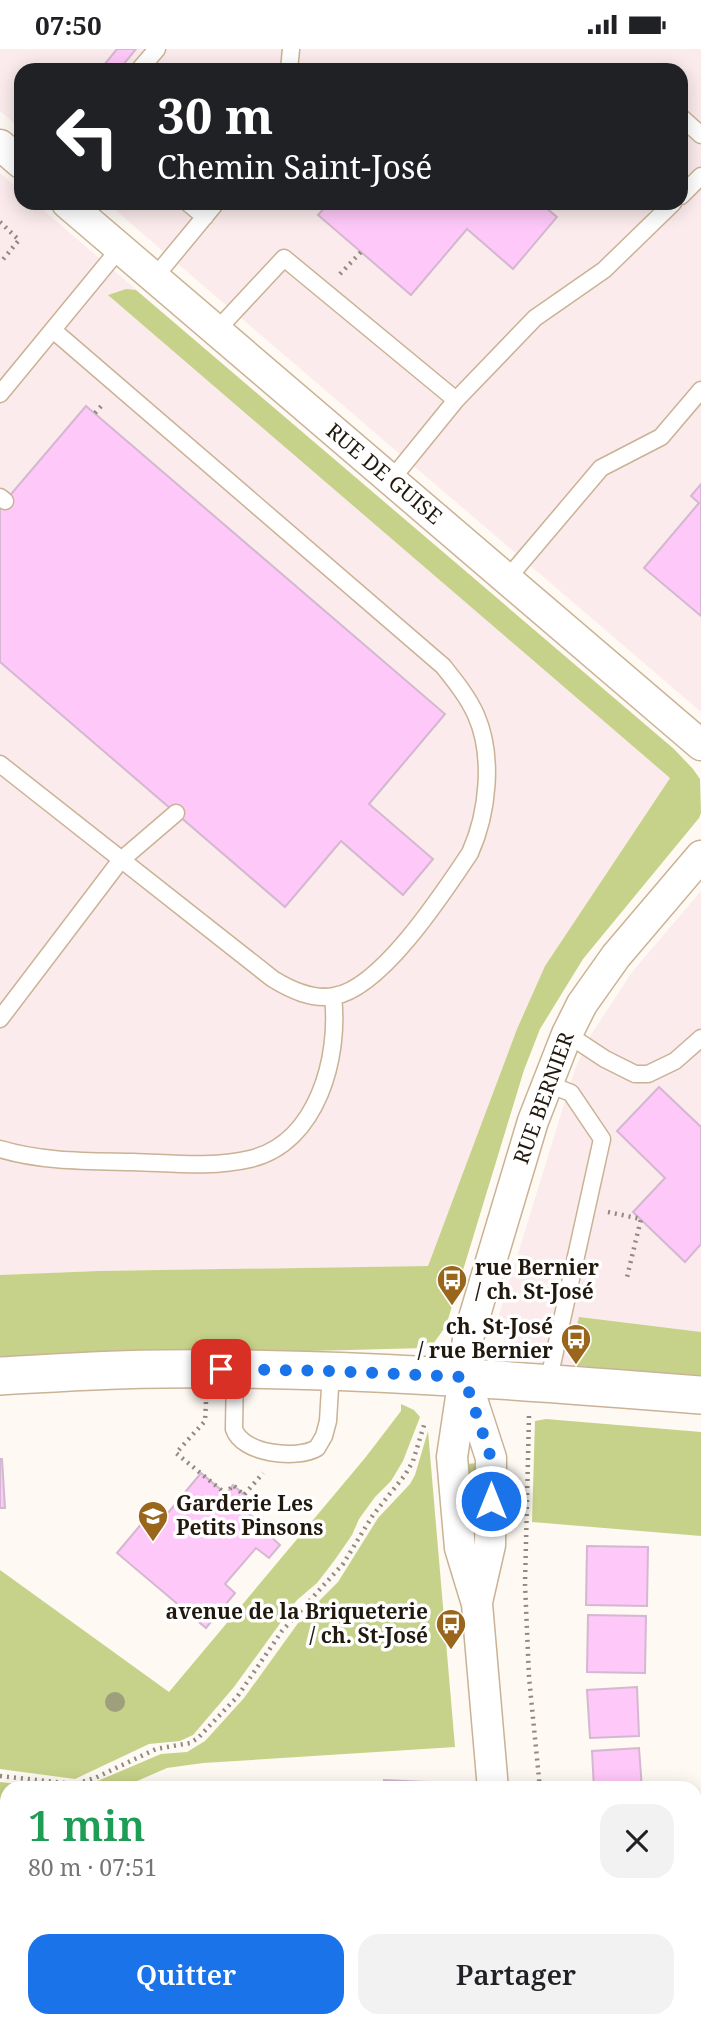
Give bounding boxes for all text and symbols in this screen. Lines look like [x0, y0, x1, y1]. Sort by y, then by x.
text: 07:50 [35, 7, 102, 43]
text: 30 m [157, 82, 273, 148]
icon: left [42, 91, 133, 182]
text: Chemin Saint-José [157, 145, 432, 188]
street label: RUE DE GUISE [321, 416, 449, 530]
street label: RUE BERNIER [506, 1028, 580, 1167]
place label: rue Bernier / ch. St-José [475, 1253, 599, 1305]
bus stop icon: rue Bernier / ch. St-José [435, 1263, 469, 1307]
place label: ch. St-José / rue Bernier [418, 1312, 553, 1364]
bus stop icon: ch. St-José / rue Bernier [559, 1322, 593, 1366]
pin [191, 1339, 251, 1399]
icon: arrive [202, 1350, 240, 1388]
position arrow [454, 1464, 528, 1538]
place label: Garderie Les Petits Pinsons [176, 1489, 323, 1541]
school or university icon: Garderie Les Petits Pinsons [136, 1499, 170, 1543]
place label: avenue de la Briqueterie / ch. St-José [166, 1597, 428, 1649]
bus stop icon: avenue de la Briqueterie / ch. St-José [434, 1607, 468, 1651]
text: 1 min [28, 1796, 145, 1853]
button: close [600, 1804, 674, 1878]
text: 80 m · 07:51 [28, 1851, 157, 1883]
button: Quitter [28, 1934, 344, 2014]
button: Partager [358, 1934, 674, 2014]

